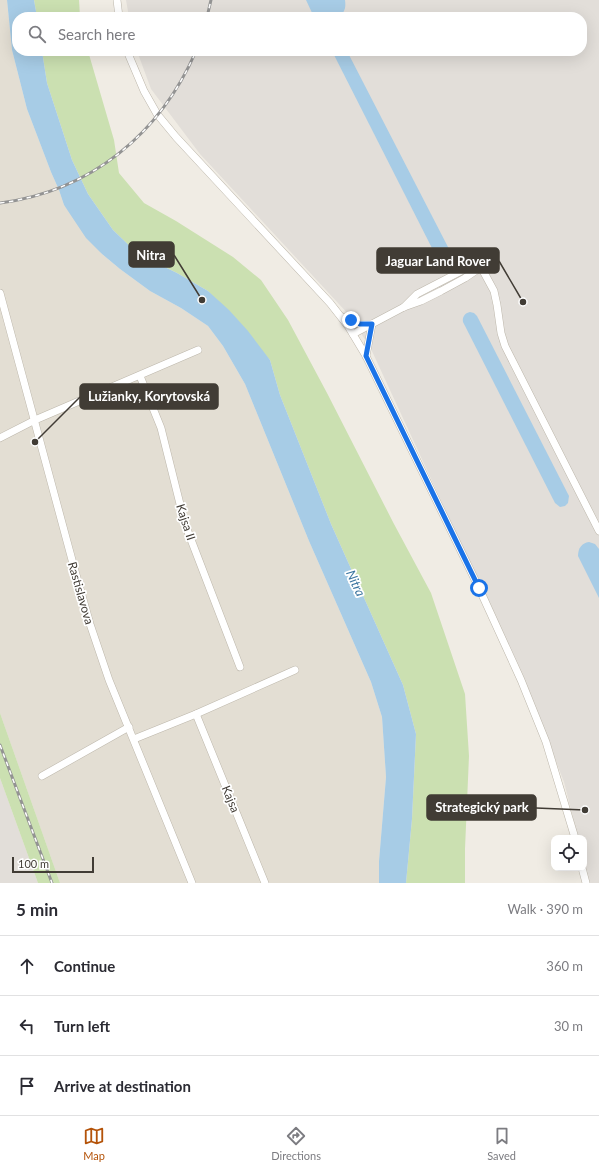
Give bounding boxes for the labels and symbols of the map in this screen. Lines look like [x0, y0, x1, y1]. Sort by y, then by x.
callout: Nitra [129, 242, 174, 267]
text: Nitra [136, 247, 166, 263]
callout: Jaguar Land Rover [377, 248, 499, 273]
text: Jaguar Land Rover [385, 253, 491, 269]
route end [342, 311, 360, 329]
callout: Lužianky, Korytovská [80, 384, 218, 409]
text: Lužianky, Korytovská [88, 388, 210, 404]
street label: Kajsa II [173, 502, 199, 542]
street label: Rastislavova [65, 560, 97, 626]
water label: Nitra [343, 567, 369, 599]
route start [470, 579, 488, 597]
street label: Kajsa [219, 783, 243, 815]
callout: Strategický park [427, 795, 536, 820]
text: Strategický park [435, 799, 529, 815]
scale bar [12, 855, 94, 874]

